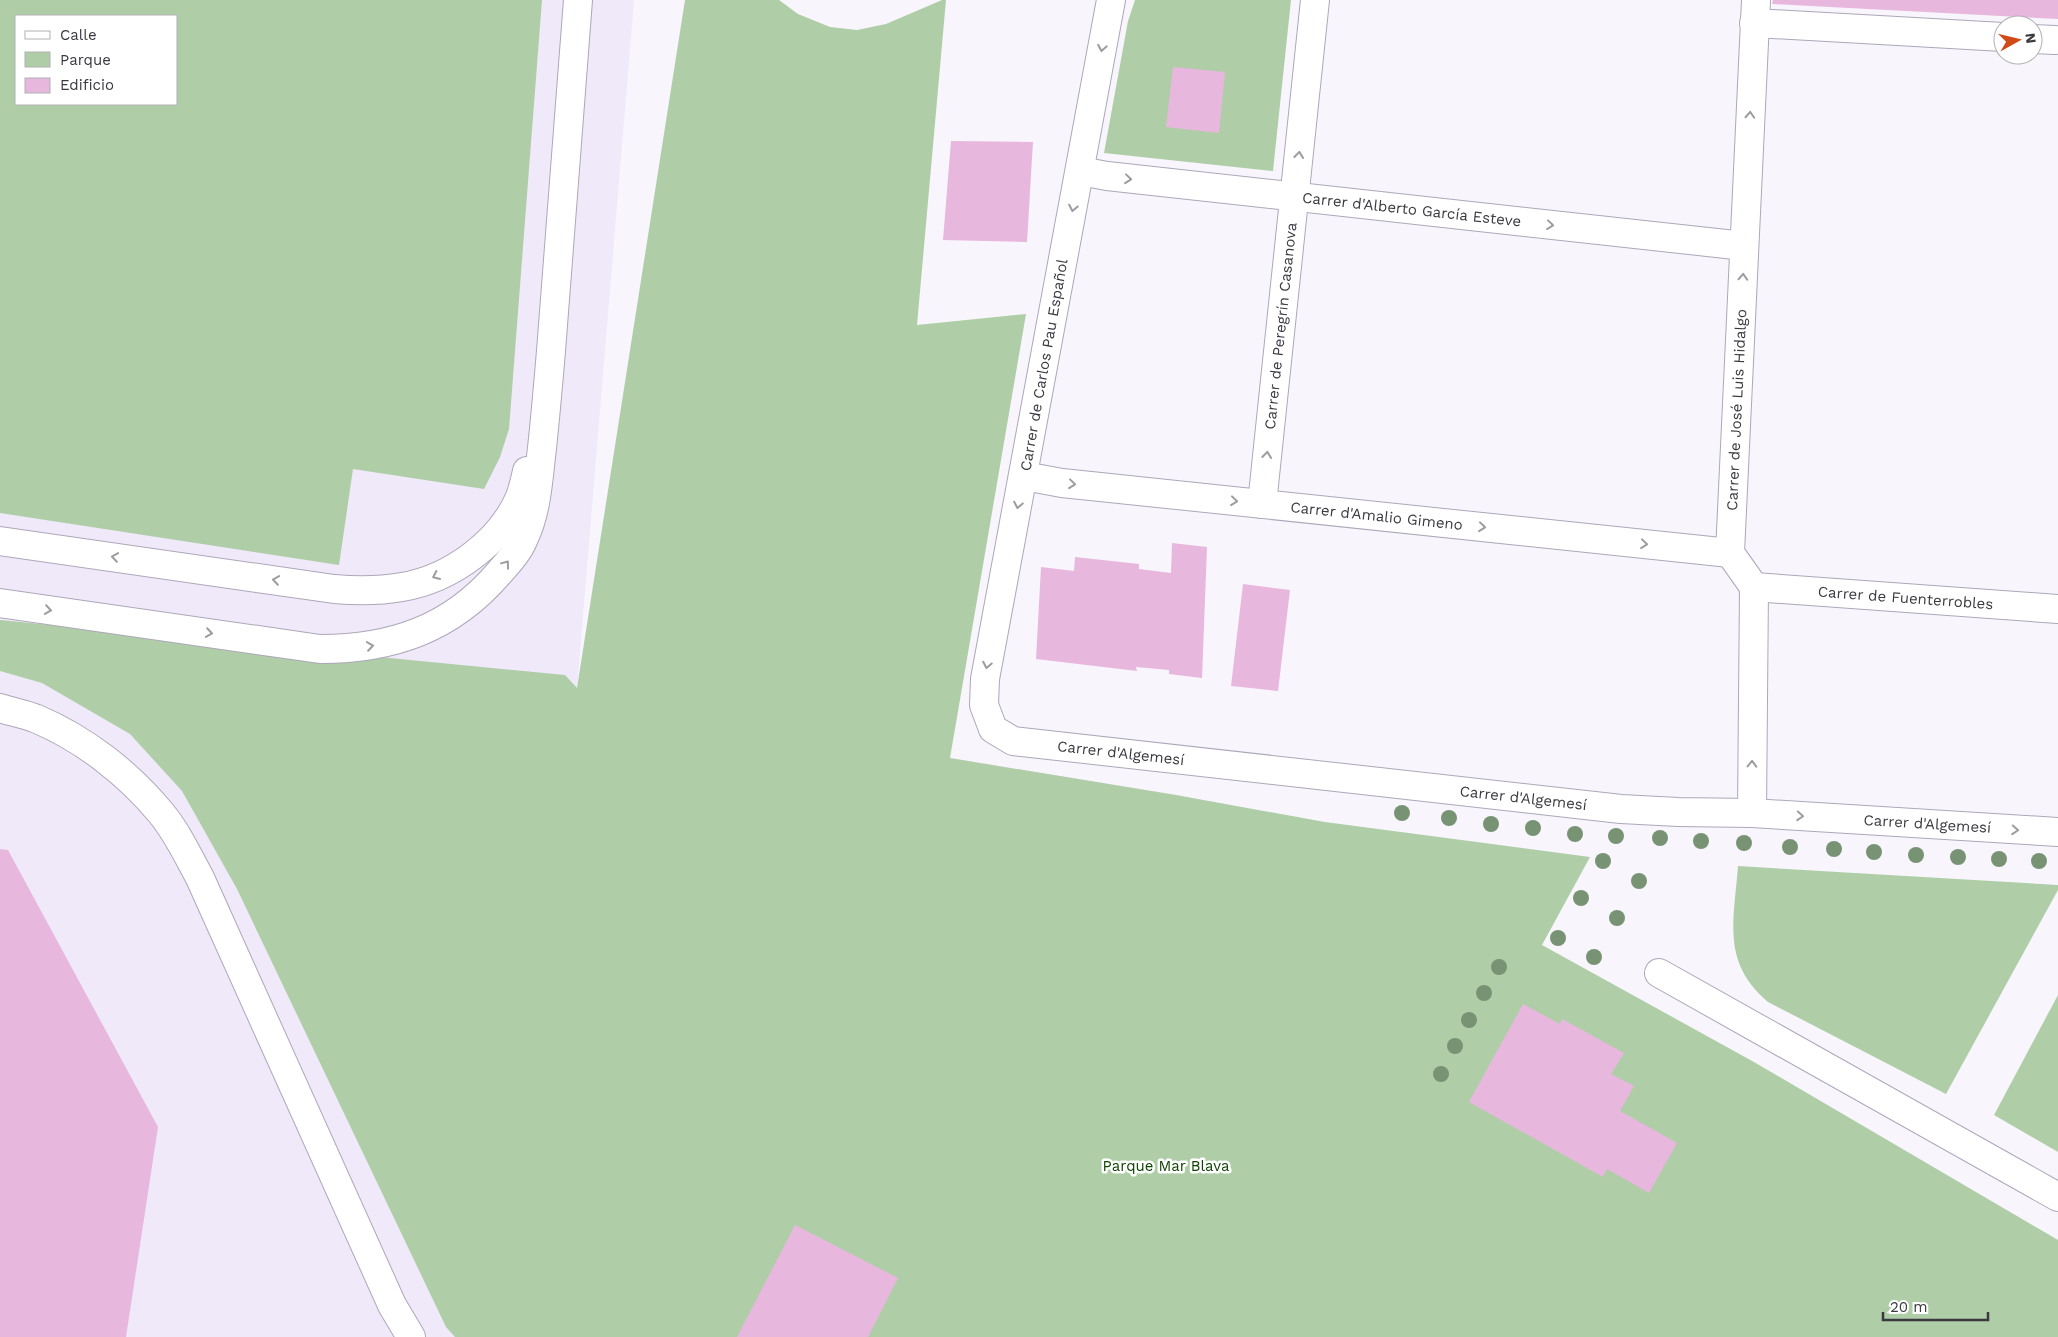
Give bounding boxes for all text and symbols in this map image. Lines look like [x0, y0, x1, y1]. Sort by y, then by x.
legend [15, 15, 178, 105]
north arrow [1993, 15, 2043, 65]
text: Calle [60, 26, 97, 44]
text: N [2022, 32, 2040, 44]
one-way arrow [1098, 43, 1108, 52]
text: Parque [60, 51, 111, 69]
text: Edificio [60, 76, 114, 94]
one-way arrow [1745, 110, 1756, 118]
one-way arrow [1293, 150, 1304, 158]
one-way arrow [1124, 173, 1132, 184]
street label: Carrer d'Alberto García Esteve [1301, 189, 1522, 230]
one-way arrow [1068, 203, 1078, 212]
one-way arrow [1547, 219, 1555, 230]
street label: Carrer de Peregrín Casanova [1261, 221, 1301, 430]
street label: Carrer de Carlos Pau Español [1016, 257, 1072, 473]
one-way arrow [1737, 273, 1748, 281]
street label: Carrer de José Luis Hidalgo [1723, 309, 1750, 511]
one-way arrow [1261, 451, 1272, 459]
one-way arrow [1068, 478, 1076, 489]
one-way arrow [1230, 495, 1238, 506]
street label: Carrer d'Amalio Gimeno [1290, 498, 1464, 534]
one-way arrow [1014, 501, 1024, 510]
one-way arrow [1479, 521, 1487, 532]
one-way arrow [1640, 538, 1648, 549]
one-way arrow [111, 553, 120, 563]
one-way arrow [500, 560, 509, 570]
one-way arrow [432, 570, 441, 580]
one-way arrow [272, 576, 281, 586]
street label: Carrer de Fuenterrobles [1817, 583, 1994, 613]
one-way arrow [44, 605, 53, 615]
one-way arrow [205, 628, 213, 638]
one-way arrow [367, 641, 375, 652]
one-way arrow [983, 660, 993, 669]
street label: Carrer d'Algemesí [1056, 737, 1185, 769]
one-way arrow [1747, 760, 1757, 768]
street label: Carrer d'Algemesí [1459, 782, 1588, 814]
one-way arrow [1797, 810, 1805, 821]
street label: Carrer d'Algemesí [1863, 811, 1992, 837]
one-way arrow [2011, 824, 2019, 835]
park label: Parque Mar Blava [1103, 1157, 1230, 1175]
scale bar [1883, 1290, 1988, 1322]
text: 20 m [1890, 1298, 1928, 1316]

